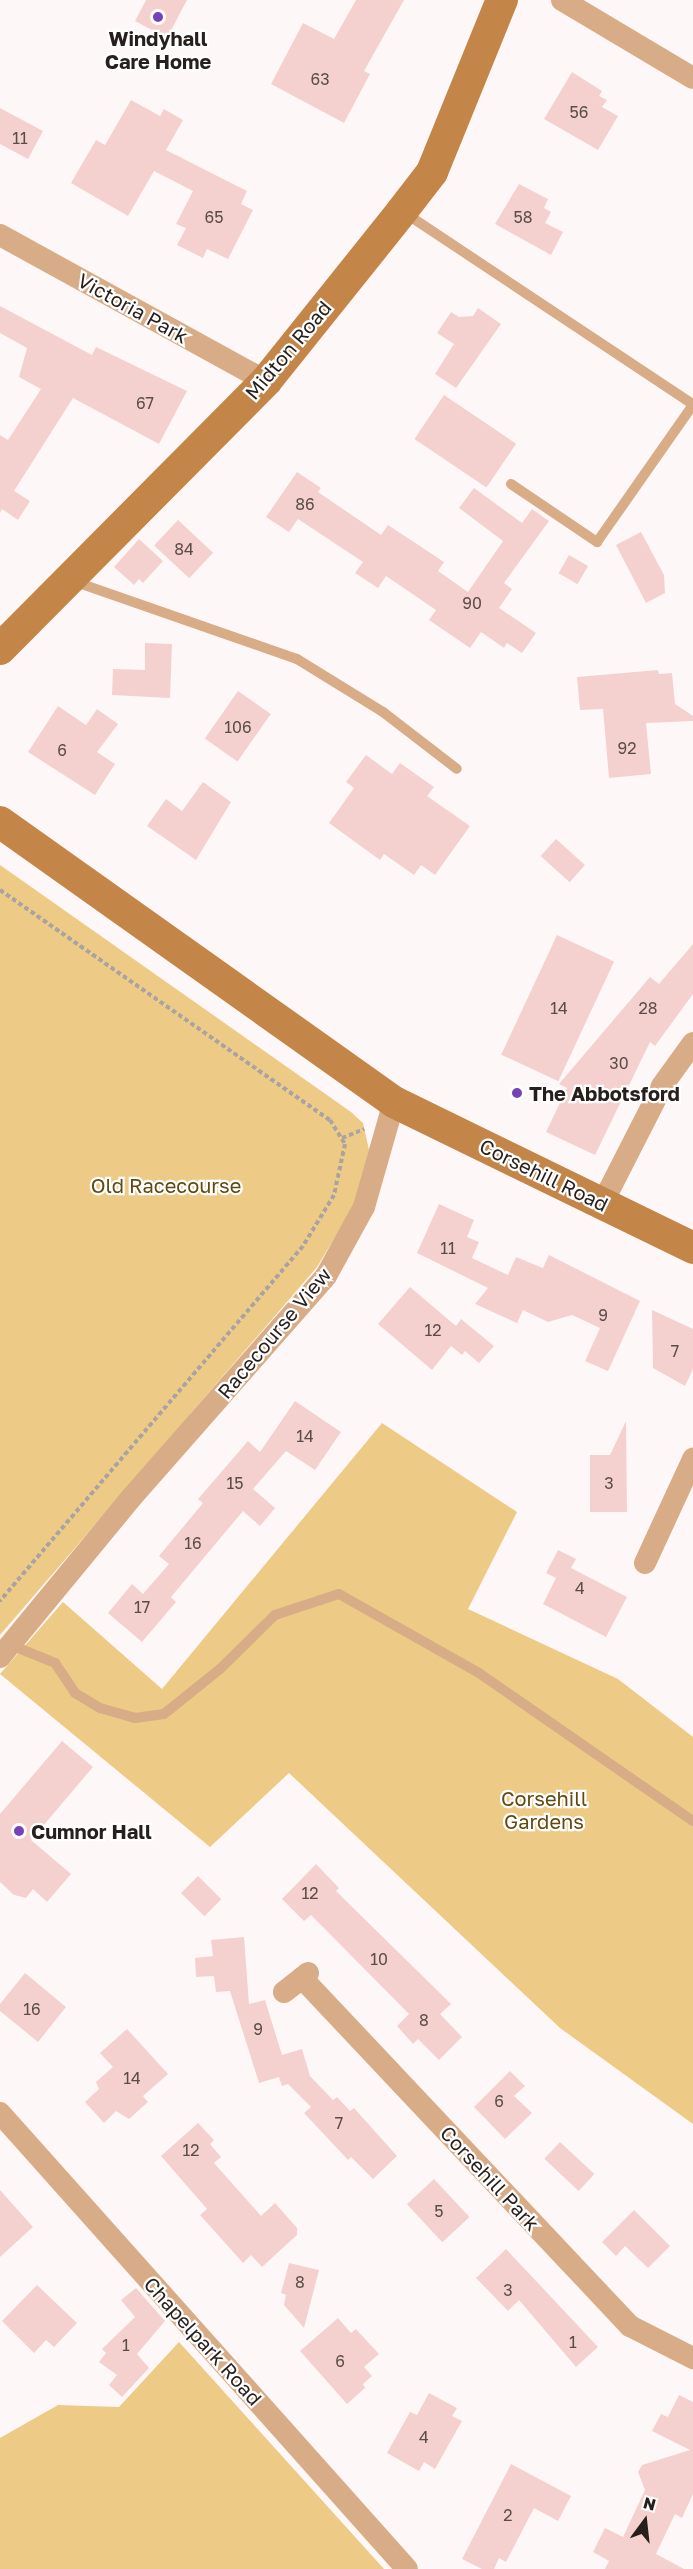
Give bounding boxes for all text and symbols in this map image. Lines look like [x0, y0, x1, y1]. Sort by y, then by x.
marker: Windyhall Care Home [151, 10, 165, 24]
place label: Windyhall Care Home [105, 27, 211, 74]
house number: 63 [310, 69, 330, 89]
house number: 56 [570, 102, 588, 122]
house number: 11 [12, 128, 28, 148]
house number: 65 [205, 207, 223, 227]
house number: 58 [513, 207, 533, 227]
street label: Victoria Park [74, 268, 192, 348]
street label: Midton Road [240, 296, 336, 404]
house number: 67 [136, 393, 154, 413]
house number: 86 [295, 494, 315, 514]
house number: 84 [174, 539, 194, 559]
house number: 90 [462, 593, 482, 613]
house number: 106 [224, 717, 252, 737]
house number: 92 [618, 738, 636, 758]
house number: 6 [57, 740, 67, 760]
house number: 14 [550, 998, 568, 1018]
house number: 28 [638, 998, 658, 1018]
house number: 30 [609, 1053, 629, 1073]
place label: The Abbotsford [529, 1081, 680, 1105]
marker: The Abbotsford [510, 1086, 524, 1100]
street label: Corsehill Road [476, 1134, 612, 1216]
park label: Old Racecourse [91, 1173, 241, 1197]
house number: 11 [440, 1238, 456, 1258]
street label: Racecourse View [212, 1263, 336, 1403]
house number: 9 [598, 1305, 608, 1325]
house number: 12 [424, 1320, 442, 1340]
house number: 7 [671, 1341, 679, 1361]
house number: 14 [296, 1426, 314, 1446]
house number: 15 [226, 1473, 244, 1493]
house number: 3 [604, 1473, 614, 1493]
house number: 16 [184, 1533, 202, 1553]
house number: 4 [575, 1578, 585, 1598]
house number: 17 [134, 1597, 150, 1617]
park label: Corsehill Gardens [501, 1786, 587, 1833]
place label: Cumnor Hall [31, 1819, 152, 1843]
marker: Cumnor Hall [12, 1824, 26, 1838]
house number: 12 [301, 1883, 319, 1903]
house number: 10 [370, 1949, 388, 1969]
house number: 16 [23, 1999, 41, 2019]
house number: 8 [419, 2010, 429, 2030]
house number: 9 [253, 2019, 263, 2039]
house number: 14 [123, 2068, 141, 2088]
house number: 6 [494, 2091, 504, 2111]
house number: 7 [335, 2113, 343, 2133]
street label: Corsehill Park [435, 2121, 545, 2235]
house number: 12 [182, 2140, 200, 2160]
house number: 5 [434, 2201, 444, 2221]
street label: Chapelpark Road [139, 2272, 267, 2410]
house number: 8 [295, 2272, 305, 2292]
house number: 3 [503, 2280, 513, 2300]
house number: 1 [569, 2332, 577, 2352]
house number: 1 [122, 2335, 130, 2355]
house number: 6 [335, 2351, 345, 2371]
house number: 4 [419, 2427, 429, 2447]
north arrow [615, 2491, 675, 2551]
text: N [641, 2492, 658, 2515]
house number: 2 [503, 2505, 513, 2525]

